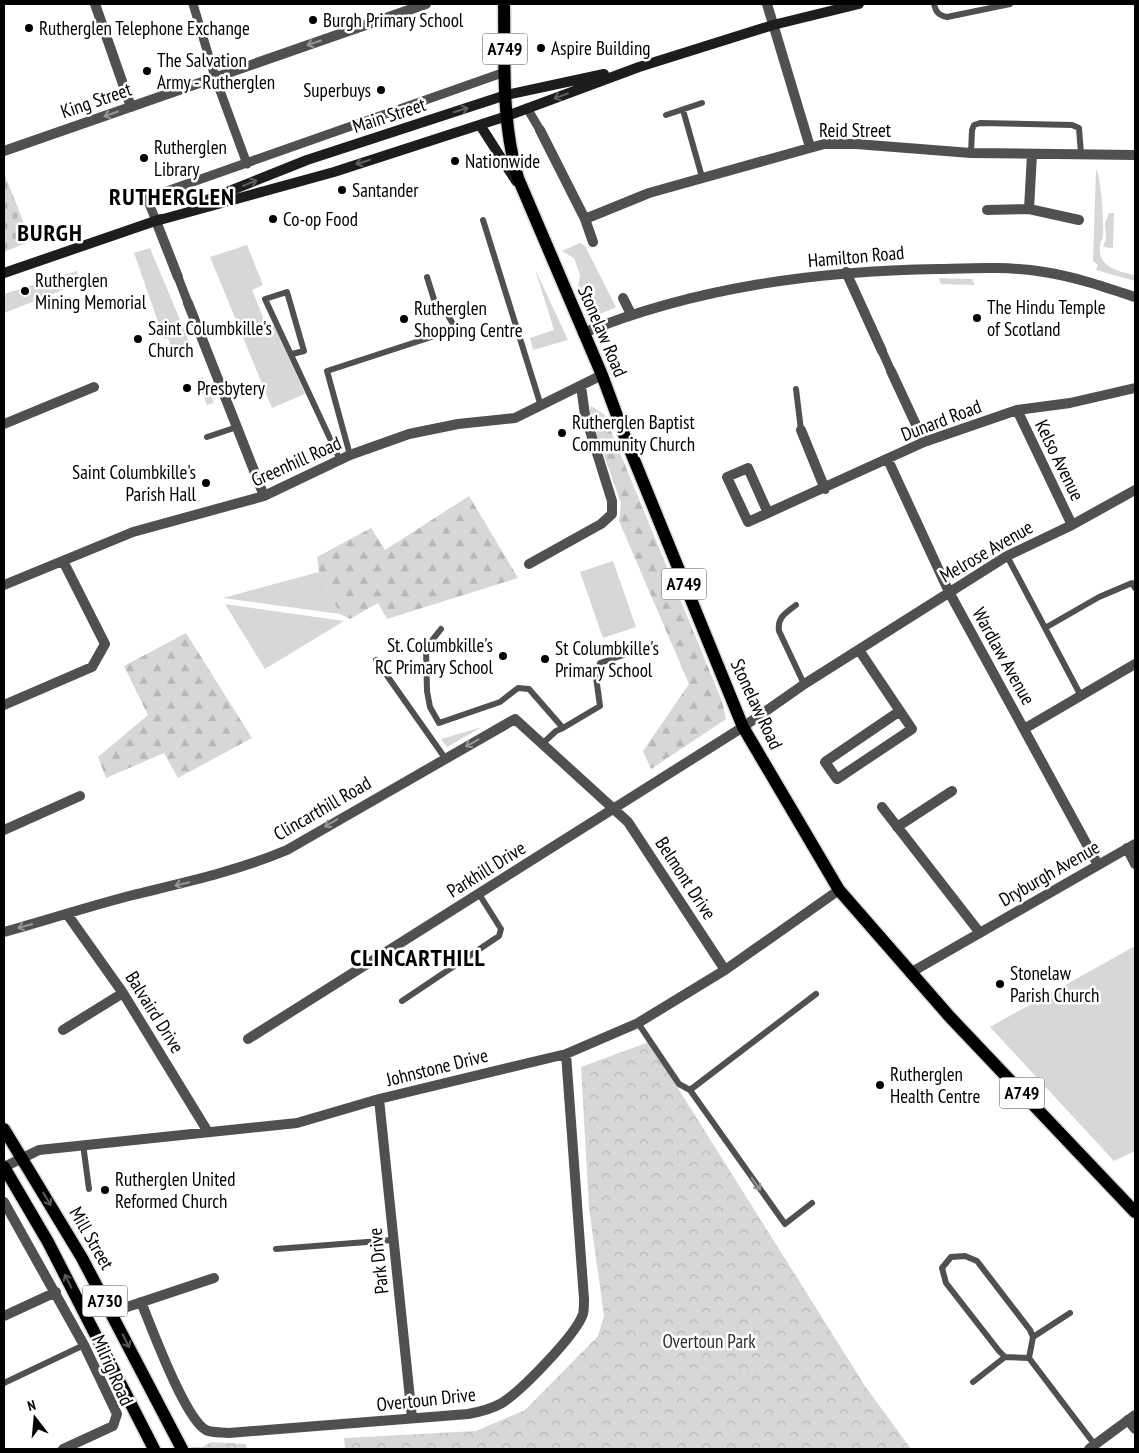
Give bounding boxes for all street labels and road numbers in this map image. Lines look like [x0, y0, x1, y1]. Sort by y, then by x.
road number: A749 [482, 34, 528, 64]
street label: King Street [57, 76, 135, 123]
street label: Main Street [349, 92, 429, 138]
street label: Reid Street [819, 118, 892, 142]
street label: Hamilton Road [807, 240, 905, 272]
street label: Stonelaw Road [573, 282, 633, 380]
street label: Dunard Road [897, 394, 985, 446]
street label: Kelso Avenue [1030, 416, 1090, 505]
street label: Greenhill Road [247, 430, 345, 492]
street label: Melrose Avenue [935, 515, 1037, 587]
road number: A749 [662, 568, 706, 600]
street label: Wardlaw Avenue [967, 603, 1041, 709]
street label: Stonelaw Road [726, 655, 788, 753]
street label: Clincarthill Road [269, 770, 375, 846]
street label: Belmont Drive [650, 832, 722, 924]
street label: Dryburgh Avenue [994, 834, 1104, 911]
street label: Parkhill Drive [442, 835, 530, 903]
street label: Balvaird Drive [120, 967, 190, 1058]
street label: Johnstone Drive [383, 1043, 490, 1091]
road number: A749 [1000, 1078, 1044, 1108]
street label: Mill Street [64, 1202, 120, 1274]
street label: Park Drive [363, 1227, 393, 1295]
road number: A730 [82, 1285, 128, 1316]
street label: Milrig Road [87, 1331, 139, 1409]
street label: Overtoun Drive [375, 1382, 477, 1416]

